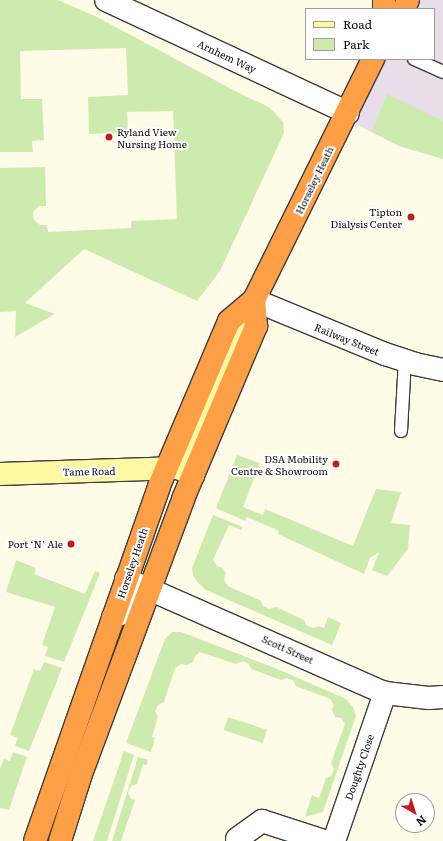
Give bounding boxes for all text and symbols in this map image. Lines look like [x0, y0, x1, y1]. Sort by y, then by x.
legend [305, 8, 435, 60]
text: Road [343, 15, 372, 33]
text: Park [343, 35, 369, 53]
street label: Arnhem Way [196, 37, 258, 75]
place label: Ryland View Nursing Home [117, 125, 187, 148]
marker: Ryland View Nursing Home [104, 132, 114, 142]
street label: Horseley Heath [292, 144, 336, 216]
place label: Tipton Dialysis Center [331, 205, 402, 228]
marker: Tipton Dialysis Center [405, 211, 417, 223]
street label: Railway Street [313, 321, 381, 357]
place label: DSA Mobility Centre & Showroom [231, 452, 328, 476]
marker: DSA Mobility Centre & Showroom [331, 459, 341, 469]
street label: Tame Road [62, 465, 116, 477]
street label: Horseley Heath [114, 526, 150, 600]
place label: Port ‘N’ Ale [8, 538, 63, 550]
marker: Port ‘N’ Ale [66, 539, 76, 549]
street label: Scott Street [260, 632, 316, 666]
street label: Doughty Close [342, 732, 376, 802]
north arrow [395, 793, 435, 833]
text: N [413, 812, 431, 831]

